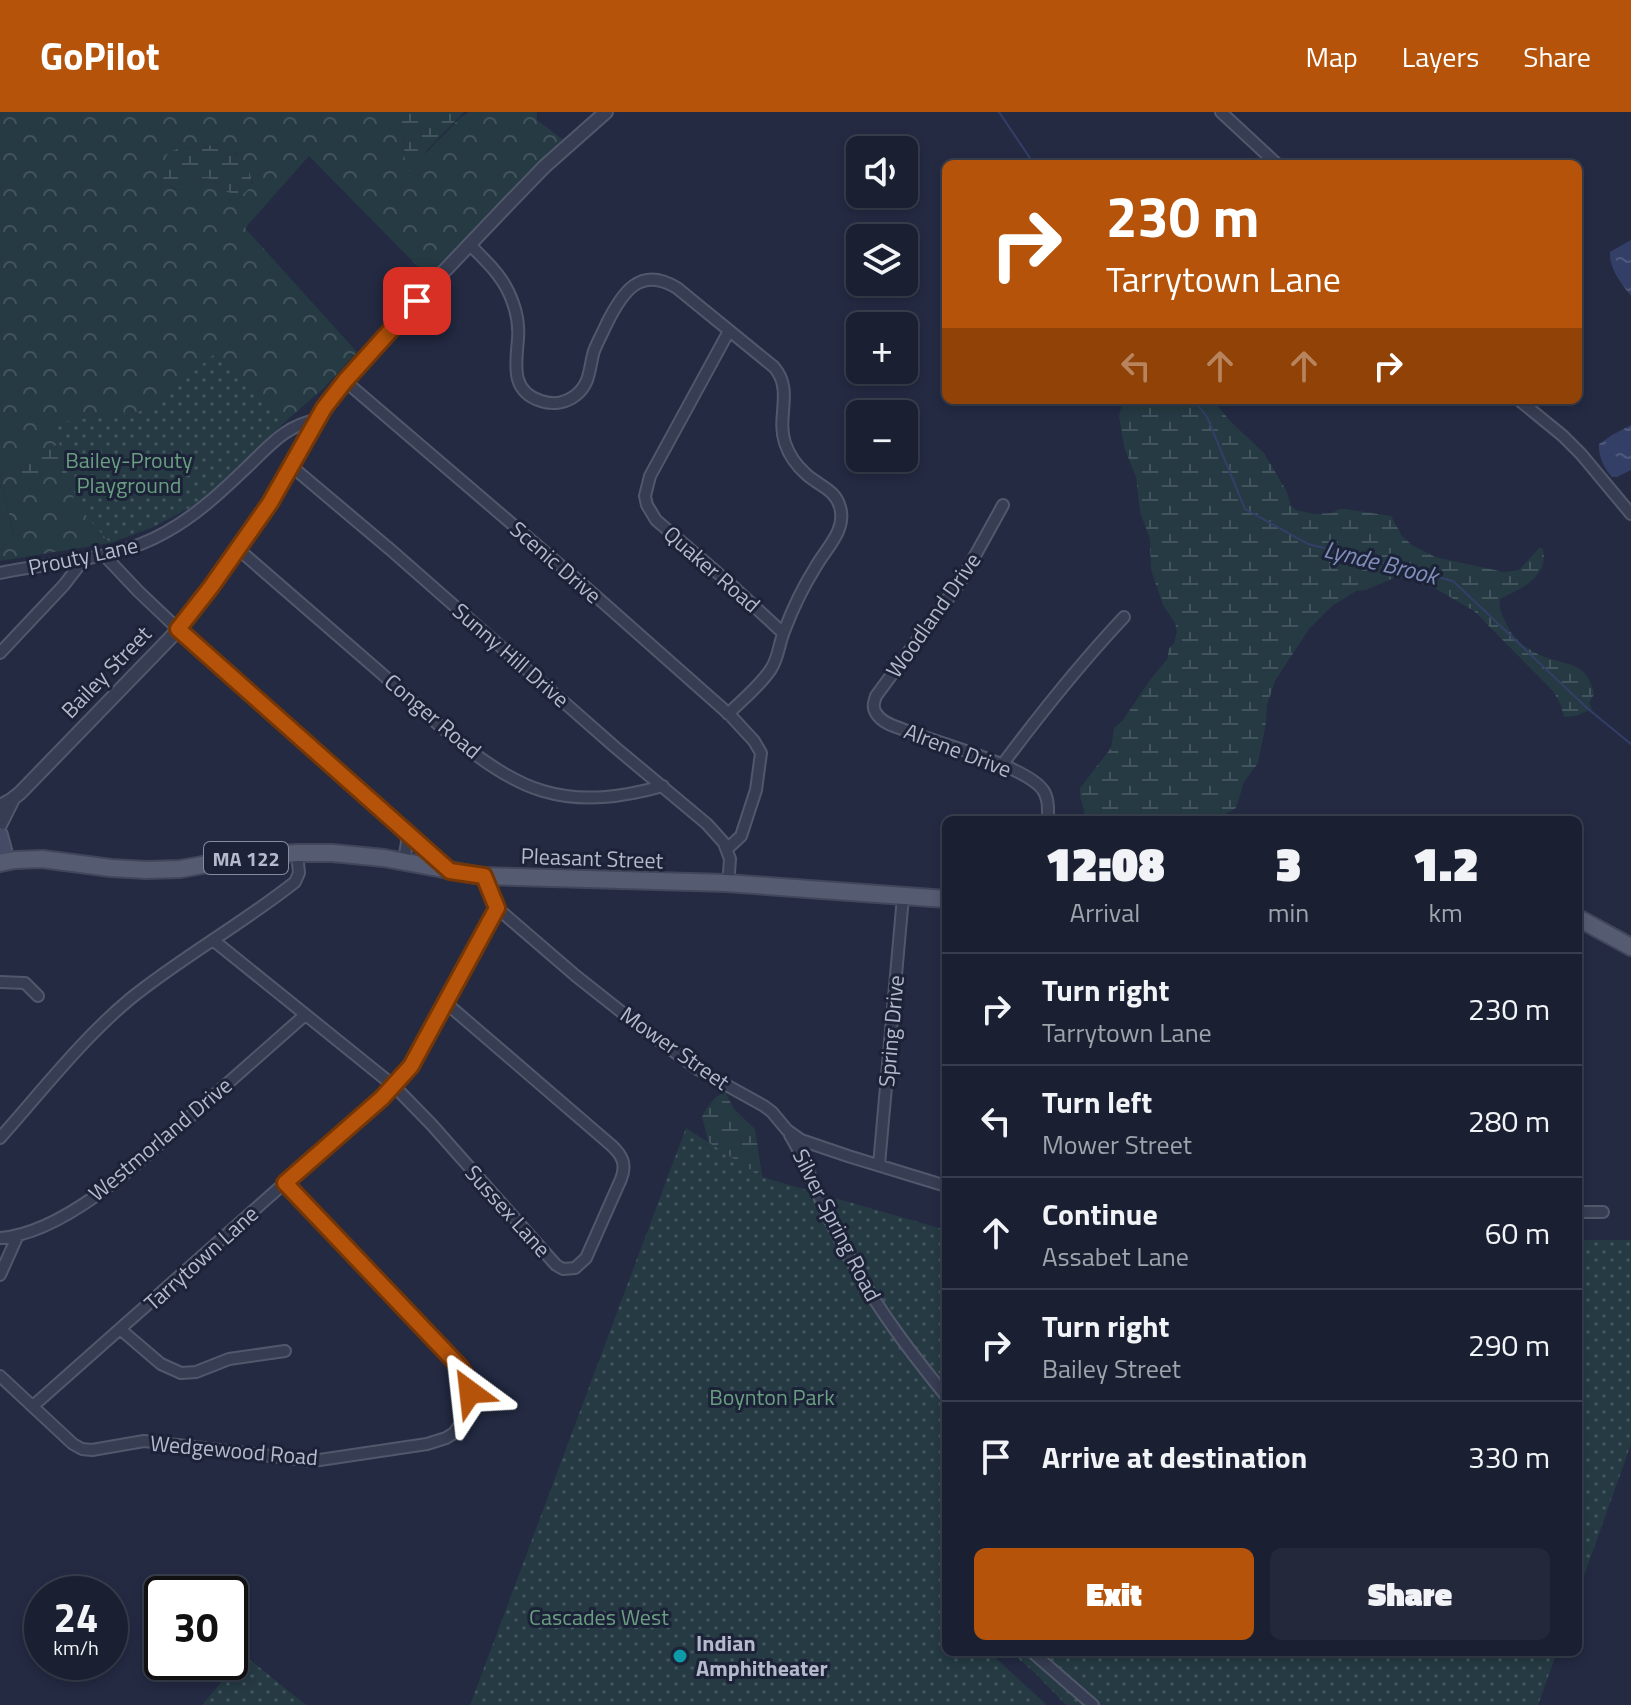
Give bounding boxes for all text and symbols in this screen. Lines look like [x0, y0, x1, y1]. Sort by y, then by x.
text: GoPilot [40, 27, 160, 85]
text: Map [1305, 35, 1358, 78]
text: Layers [1402, 35, 1479, 78]
text: Share [1523, 35, 1591, 78]
map controls [846, 136, 918, 472]
button: sound [846, 136, 918, 208]
text: 230 m [1106, 174, 1259, 259]
icon: right [974, 192, 1078, 296]
button: layers [846, 224, 918, 296]
text: Tarrytown Lane [1106, 251, 1341, 306]
pin [383, 267, 451, 335]
icon: arrive [395, 279, 439, 323]
button: + [846, 312, 918, 384]
icon: left [1114, 344, 1158, 388]
icon: ahead [1198, 344, 1242, 388]
icon: ahead [1282, 344, 1326, 388]
icon: right [1366, 344, 1410, 388]
button: − [846, 400, 918, 472]
park label: Bailey-Prouty Playground [65, 443, 193, 502]
street label: Scenic Drive [503, 513, 609, 611]
street label: Quaker Road [656, 517, 768, 621]
street label: Prouty Lane [25, 528, 141, 584]
water label: Lynde Brook [1320, 530, 1445, 594]
street label: Woodland Drive [877, 545, 989, 685]
street label: Sunny Hill Drive [445, 594, 577, 716]
street label: Bailey Street [53, 618, 159, 726]
street label: Conger Road [377, 665, 489, 767]
street label: Alrene Drive [899, 714, 1017, 786]
text: 12:08 [1045, 827, 1165, 900]
text: 3 [1275, 827, 1302, 900]
text: 1.2 [1412, 827, 1479, 900]
street label: Pleasant Street [520, 839, 664, 877]
road number: MA 122 [204, 842, 288, 874]
text: Arrival [1070, 893, 1140, 932]
text: min [1268, 893, 1309, 932]
text: km [1429, 893, 1463, 932]
text: Turn right [1042, 967, 1170, 1013]
street label: Spring Drive [869, 974, 913, 1088]
text: 230 m [1468, 986, 1550, 1032]
icon: right [974, 987, 1018, 1031]
street label: Mower Street [613, 998, 737, 1098]
text: Tarrytown Lane [1042, 1013, 1212, 1052]
street label: Westmorland Drive [81, 1069, 239, 1209]
text: Turn left [1042, 1079, 1152, 1125]
text: 280 m [1468, 1098, 1550, 1144]
icon: left [974, 1099, 1018, 1143]
text: Mower Street [1042, 1125, 1192, 1164]
street label: Silver Spring Road [784, 1143, 890, 1307]
street label: Sussex Lane [457, 1157, 559, 1265]
text: Continue [1042, 1191, 1158, 1237]
street label: Tarrytown Lane [136, 1197, 266, 1319]
text: 60 m [1485, 1210, 1550, 1256]
icon: ahead [974, 1211, 1018, 1255]
text: Assabet Lane [1042, 1237, 1189, 1276]
text: Turn right [1042, 1303, 1170, 1349]
text: 290 m [1468, 1322, 1550, 1368]
icon: right [974, 1323, 1018, 1367]
text: Bailey Street [1042, 1349, 1181, 1388]
position arrow [428, 1350, 512, 1434]
park label: Boynton Park [709, 1380, 835, 1414]
street label: Wedgewood Road [149, 1426, 319, 1474]
text: Arrive at destination [1042, 1434, 1307, 1480]
text: 330 m [1468, 1434, 1550, 1480]
icon: arrive [974, 1435, 1018, 1479]
button: Exit [974, 1548, 1254, 1640]
button: Share [1270, 1548, 1550, 1640]
speed limit sign: 30 [144, 1576, 248, 1680]
text: 24 [54, 1587, 98, 1648]
park label: Cascades West [529, 1600, 669, 1634]
place label: Indian Amphitheater [696, 1626, 828, 1685]
text: km/h [53, 1632, 99, 1663]
marker: Indian Amphitheater [671, 1647, 689, 1665]

